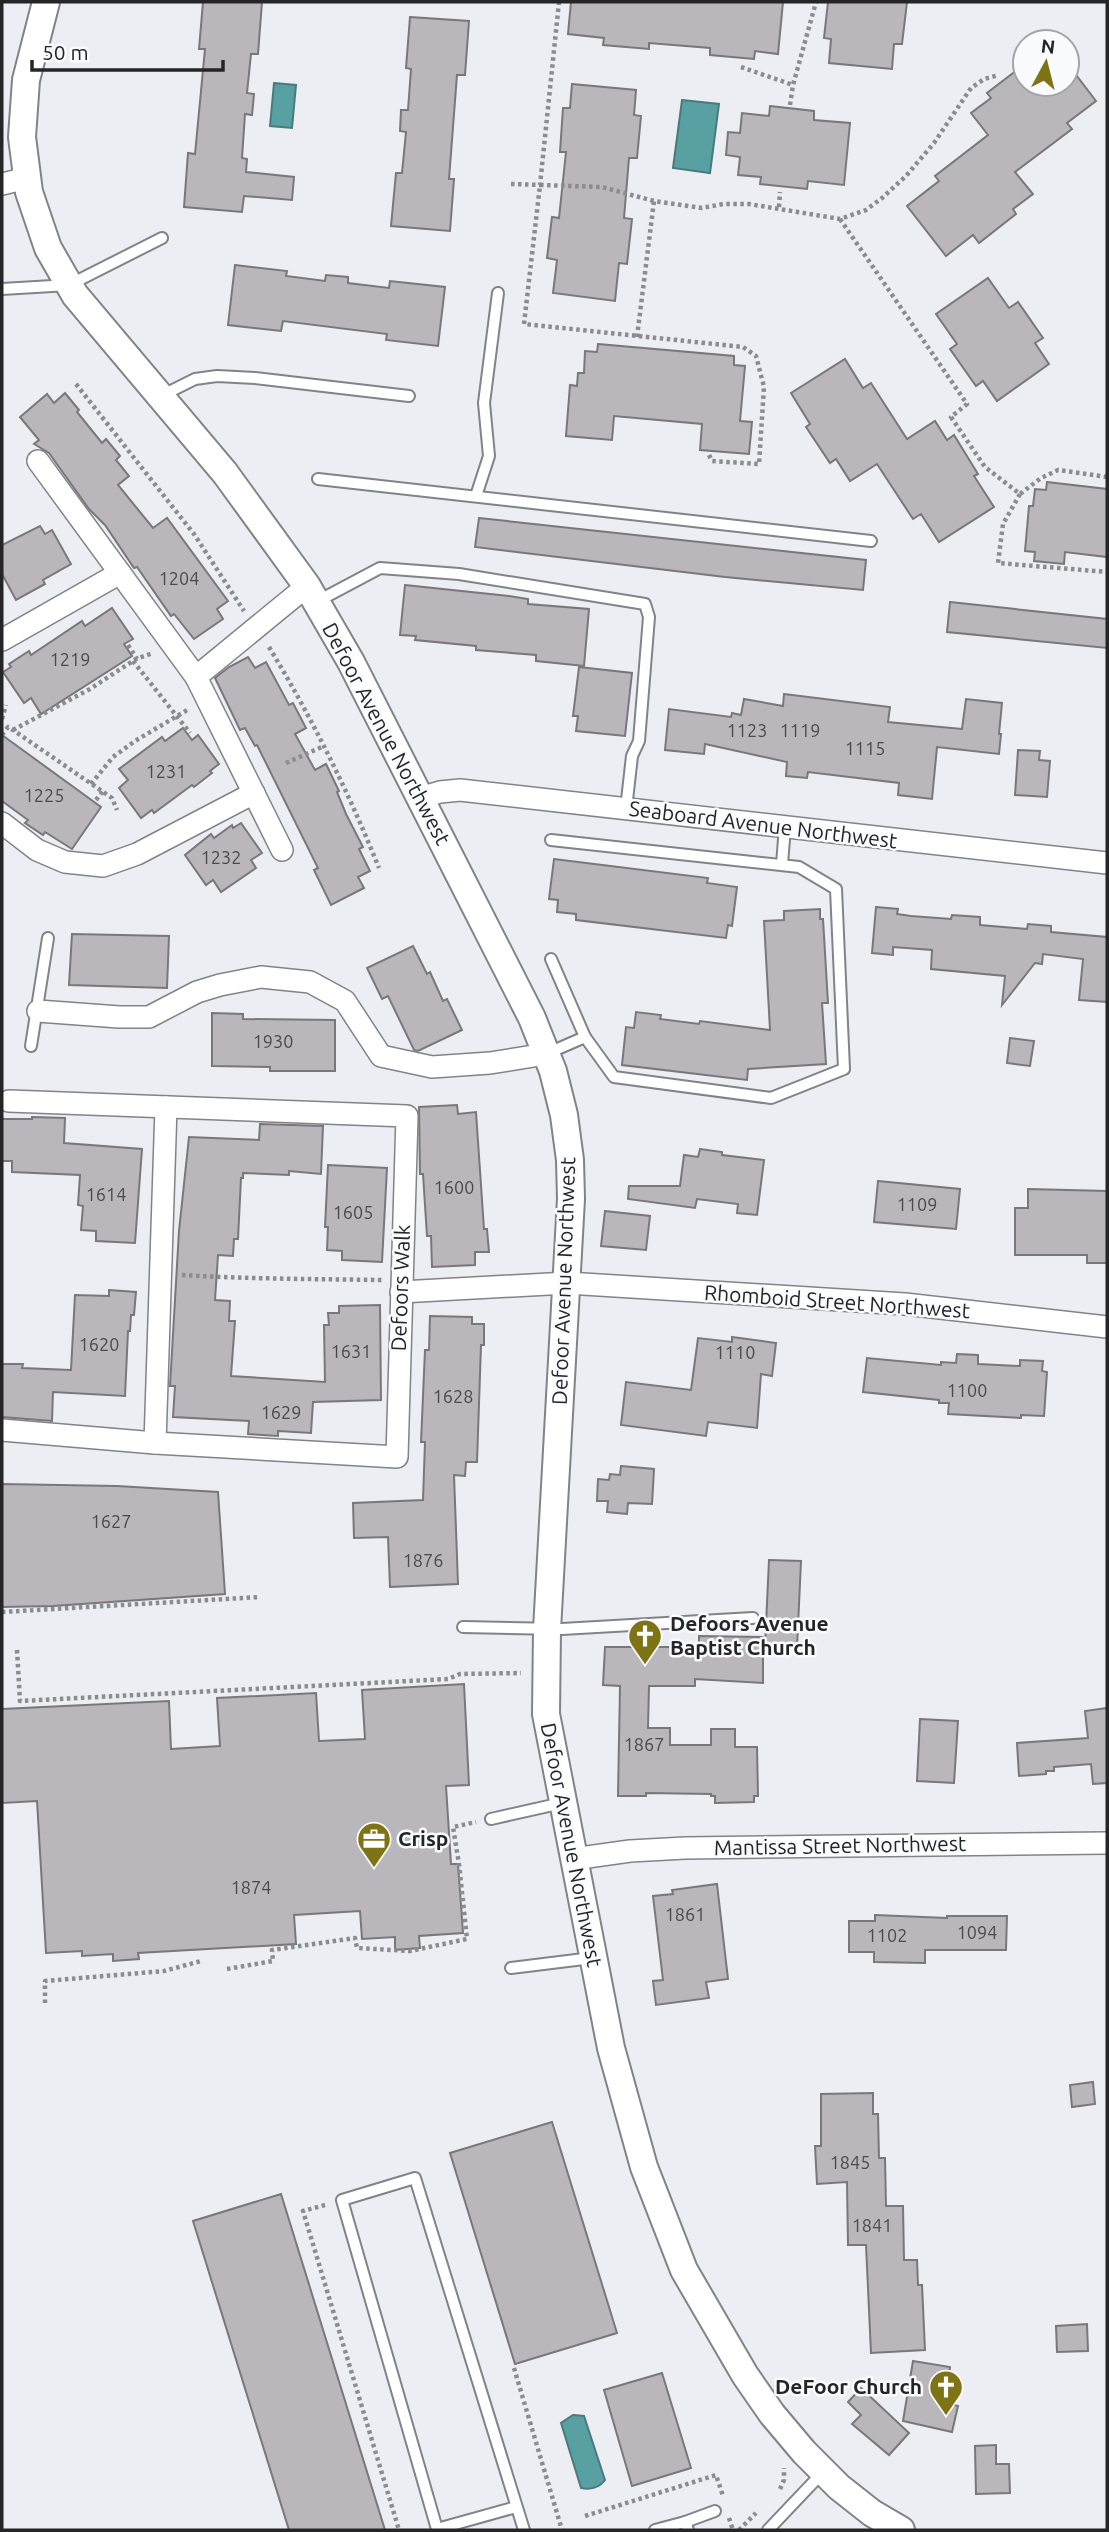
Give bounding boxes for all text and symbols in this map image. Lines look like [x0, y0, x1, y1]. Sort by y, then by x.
scale bar [32, 28, 222, 72]
north arrow [1011, 28, 1081, 98]
text: N [1040, 34, 1056, 58]
text: 50 m [42, 40, 89, 64]
house number: 1204 [159, 568, 199, 588]
street label: Defoor Avenue Northwest [318, 618, 456, 849]
house number: 1219 [50, 649, 90, 669]
house number: 1123 [727, 720, 767, 740]
house number: 1119 [780, 720, 820, 740]
house number: 1115 [845, 738, 885, 758]
house number: 1231 [146, 761, 186, 781]
house number: 1225 [24, 785, 64, 805]
street label: Seaboard Avenue Northwest [628, 796, 899, 852]
house number: 1232 [201, 847, 241, 867]
house number: 1930 [253, 1031, 293, 1051]
street label: Defoor Avenue Northwest [547, 1157, 579, 1405]
house number: 1600 [434, 1177, 474, 1197]
house number: 1614 [86, 1184, 126, 1204]
house number: 1109 [897, 1194, 937, 1214]
house number: 1605 [333, 1202, 373, 1222]
street label: Defoors Walk [386, 1224, 414, 1352]
street label: Rhomboid Street Northwest [703, 1280, 971, 1322]
house number: 1620 [79, 1334, 119, 1354]
house number: 1631 [331, 1341, 371, 1361]
house number: 1110 [715, 1342, 755, 1362]
house number: 1100 [947, 1380, 987, 1400]
house number: 1628 [433, 1386, 473, 1406]
house number: 1629 [261, 1402, 301, 1422]
house number: 1627 [91, 1511, 131, 1531]
house number: 1876 [403, 1550, 443, 1570]
place label: Defoors Avenue Baptist Church [670, 1611, 829, 1659]
church icon: Defoors Avenue Baptist Church [626, 1617, 664, 1666]
street label: Defoor Avenue Northwest [537, 1721, 607, 1969]
house number: 1867 [624, 1734, 664, 1754]
office icon: Crisp [355, 1820, 393, 1869]
place label: Crisp [398, 1826, 448, 1850]
street label: Mantissa Street Northwest [714, 1831, 966, 1859]
house number: 1874 [231, 1877, 271, 1897]
house number: 1861 [665, 1904, 705, 1924]
house number: 1094 [957, 1922, 997, 1942]
house number: 1102 [867, 1925, 907, 1945]
house number: 1845 [830, 2152, 870, 2172]
house number: 1841 [852, 2215, 892, 2235]
church icon: DeFoor Church [927, 2368, 965, 2417]
place label: DeFoor Church [775, 2374, 922, 2398]

